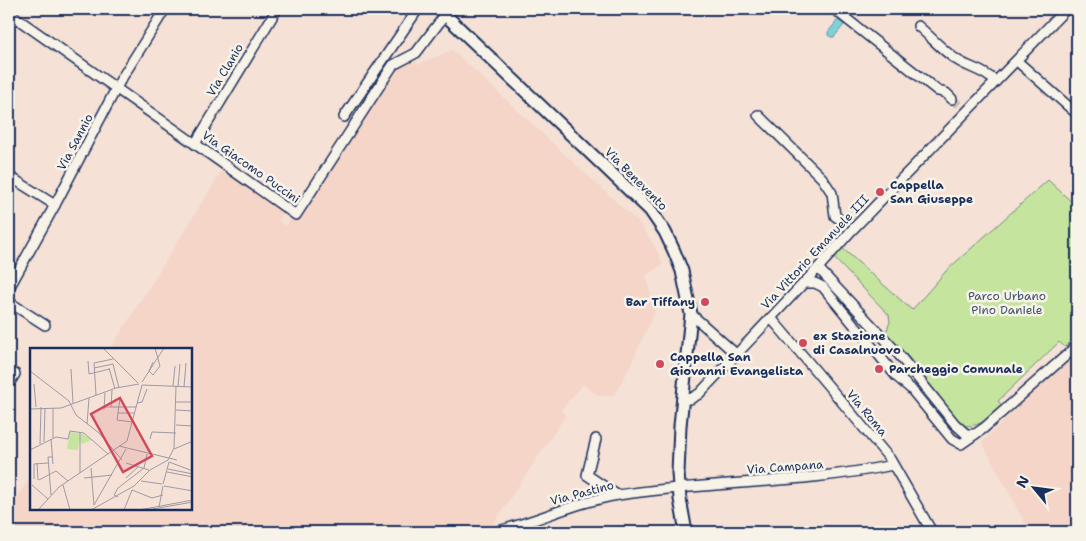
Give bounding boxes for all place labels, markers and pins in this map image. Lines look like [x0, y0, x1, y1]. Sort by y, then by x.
place label: Cappella San Giuseppe [890, 177, 973, 207]
marker: Cappella San Giuseppe [874, 186, 886, 198]
place label: Bar Tiffany [626, 294, 695, 310]
marker: Bar Tiffany [699, 296, 711, 308]
place label: ex Stazione di Casalnuovo [813, 328, 901, 358]
marker: ex Stazione di Casalnuovo [797, 337, 809, 349]
place label: Cappella San Giovanni Evangelista [670, 349, 804, 379]
marker: Cappella San Giovanni Evangelista [654, 358, 666, 370]
place label: Parcheggio Comunale [889, 361, 1023, 377]
marker: Parcheggio Comunale [873, 363, 885, 375]

